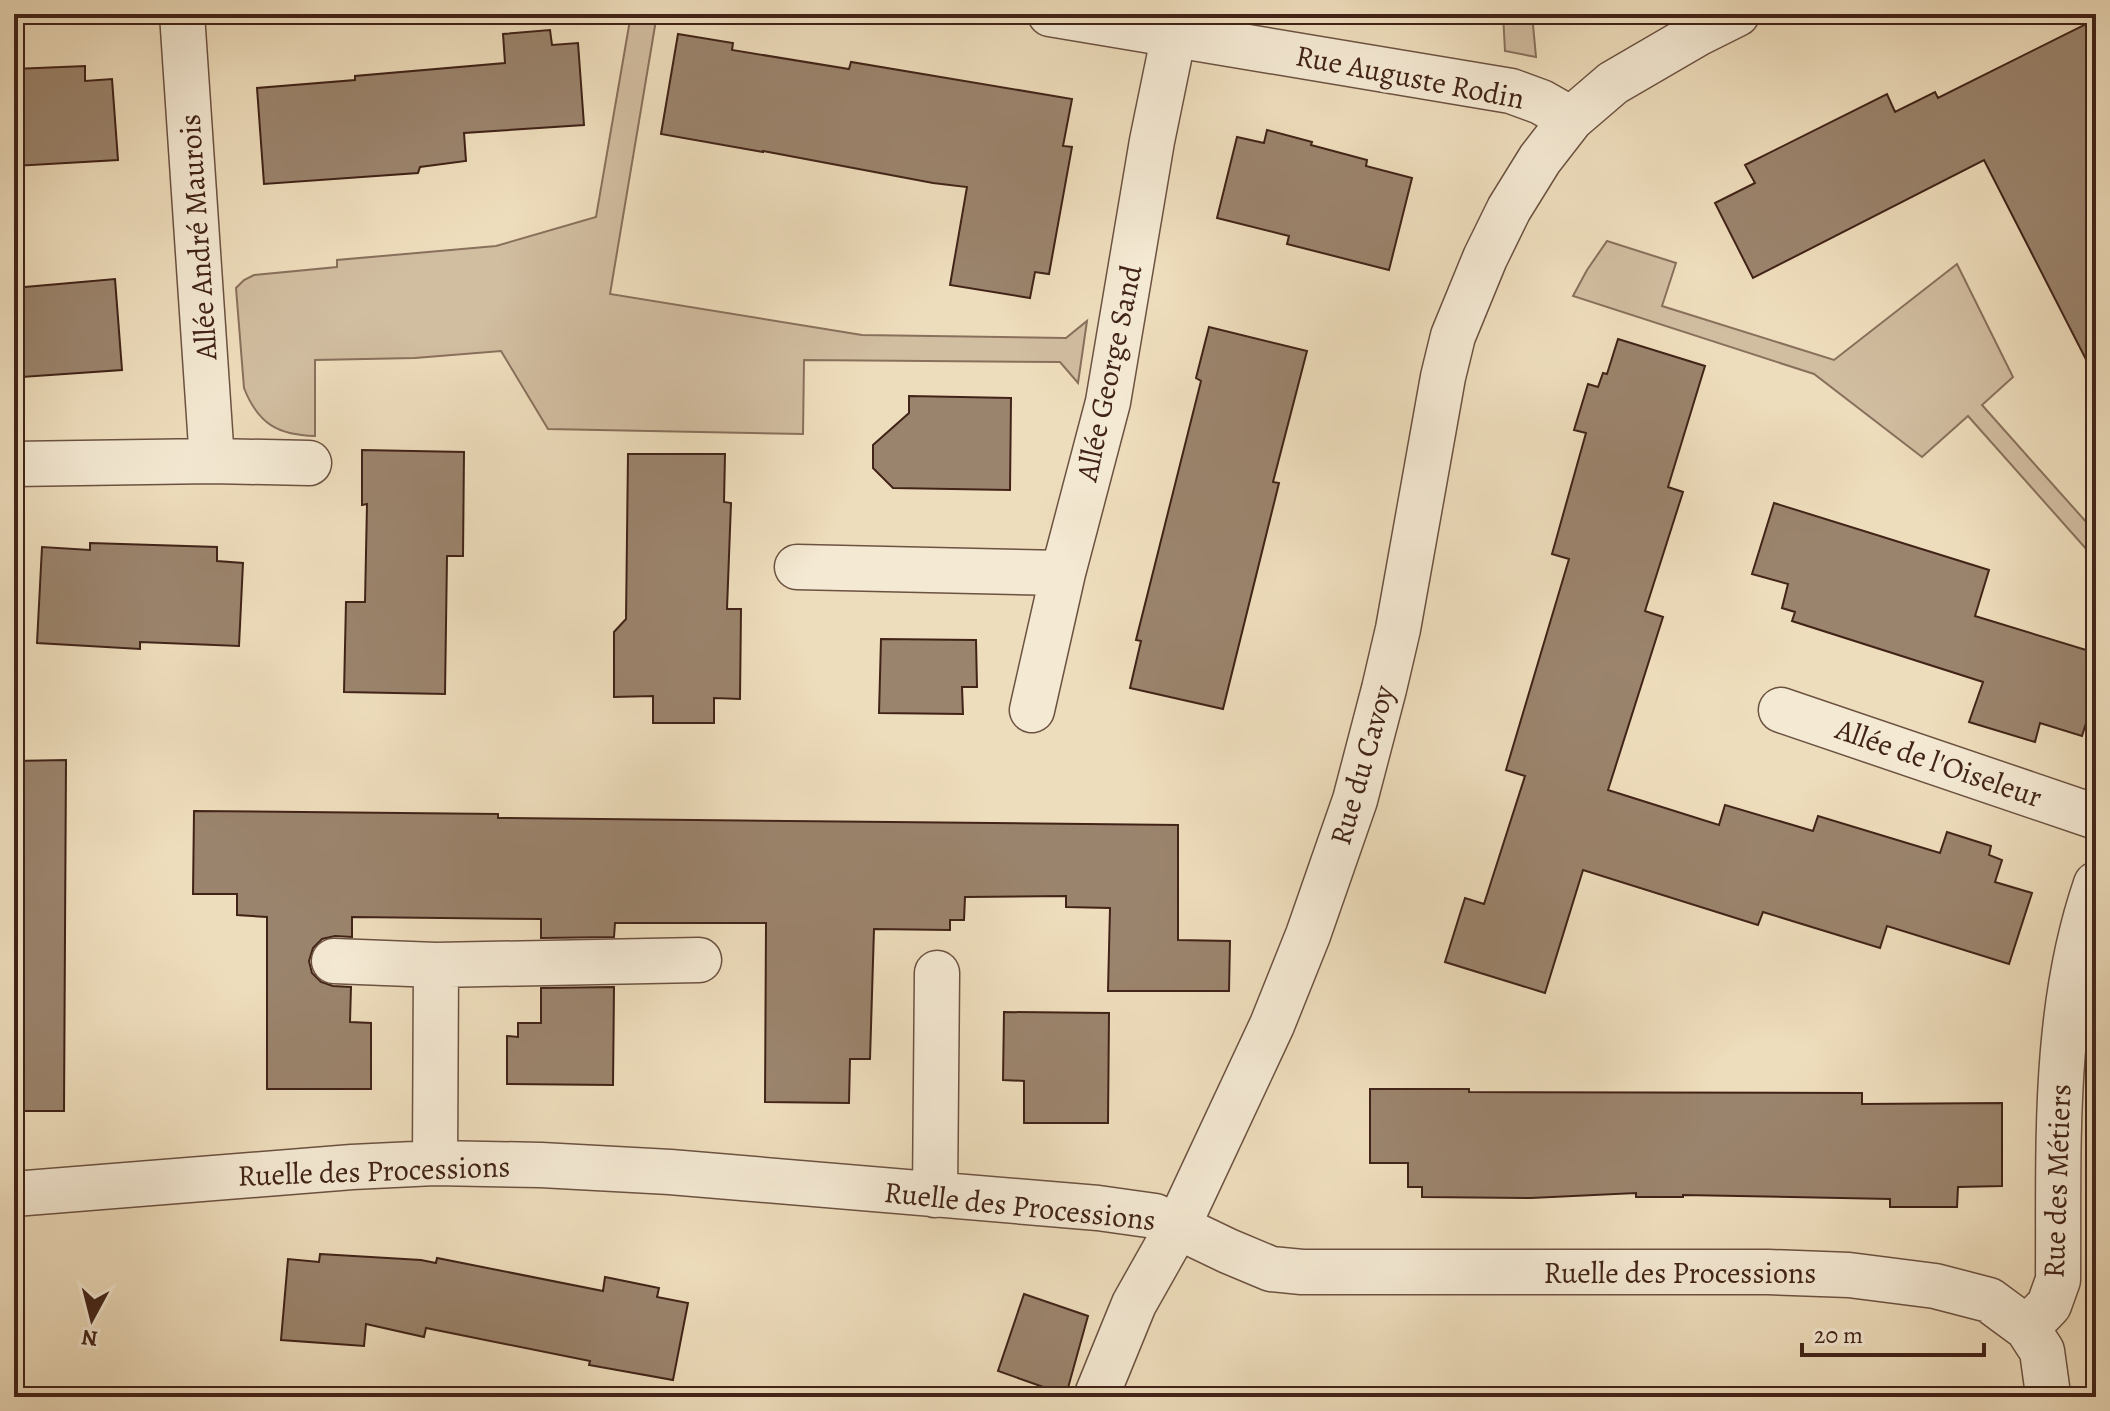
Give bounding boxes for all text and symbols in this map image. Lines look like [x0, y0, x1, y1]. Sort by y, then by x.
street label: Rue Auguste Rodin [1292, 35, 1528, 119]
street label: Allée André Maurois [169, 113, 227, 362]
street label: Allée George Sand [1066, 260, 1152, 486]
street label: Rue du Cavoy [1320, 680, 1404, 849]
street label: Allée de l'Oiseleur [1830, 709, 2047, 817]
street label: Rue des Métiers [2034, 1083, 2080, 1279]
street label: Ruelle des Processions [237, 1146, 511, 1196]
street label: Ruelle des Processions [882, 1172, 1158, 1240]
street label: Ruelle des Processions [1544, 1253, 1816, 1293]
north arrow [52, 1279, 132, 1359]
scale bar [1802, 1307, 1984, 1357]
text: 20 m [1814, 1319, 1863, 1351]
text: N [80, 1322, 99, 1354]

